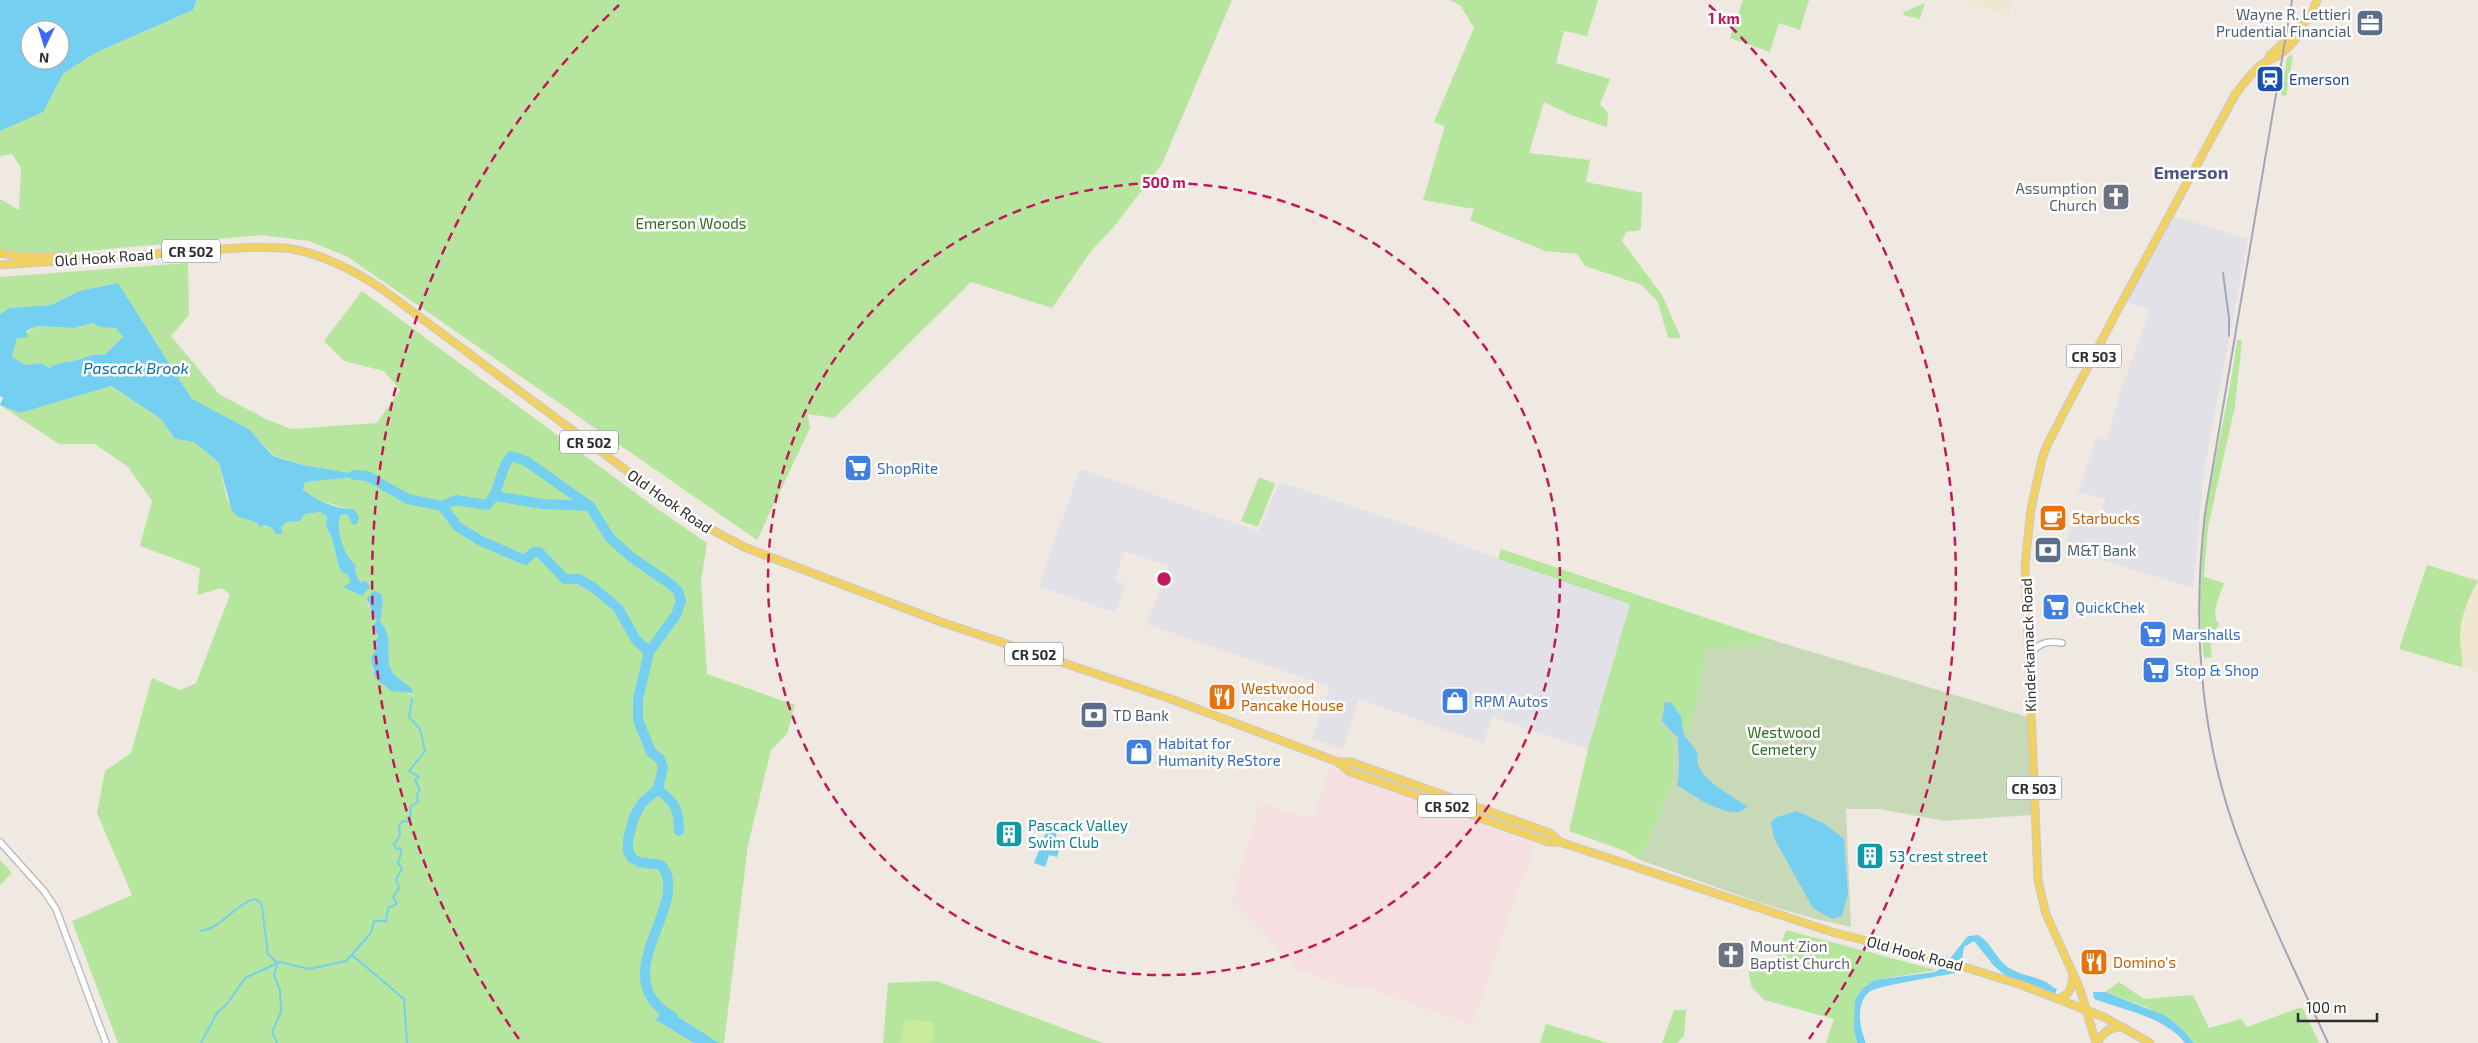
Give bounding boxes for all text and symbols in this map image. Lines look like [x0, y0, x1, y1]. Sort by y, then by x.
place label: Wayne R. Lettieri Prudential Financial [2216, 5, 2352, 40]
office icon: Wayne R. Lettieri Prudential Financial [2355, 8, 2385, 38]
text: 1 km [1708, 9, 1740, 27]
north arrow [20, 20, 70, 70]
text: N [38, 50, 50, 67]
station icon: Emerson [2255, 64, 2285, 94]
place label: Emerson [2289, 70, 2349, 88]
district label: Emerson [2153, 161, 2229, 183]
text: 500 m [1142, 173, 1186, 191]
place label: Assumption Church [2015, 179, 2097, 214]
church icon: Assumption Church [2101, 182, 2131, 212]
park label: Emerson Woods [636, 214, 746, 232]
road number: CR 502 [162, 240, 220, 262]
street label: Old Hook Road [54, 245, 154, 269]
road number: CR 503 [2066, 344, 2122, 368]
water label: Pascack Brook [83, 358, 189, 377]
road number: CR 502 [560, 431, 618, 454]
supermarket icon: ShopRite [843, 453, 873, 483]
place label: ShopRite [877, 459, 938, 477]
street label: Old Hook Road [624, 465, 716, 537]
cafe icon: Starbucks [2038, 503, 2068, 533]
place label: Starbucks [2072, 509, 2140, 527]
bank icon: M&T Bank [2033, 535, 2063, 565]
place label: M&T Bank [2067, 541, 2137, 559]
centre of rings [1155, 570, 1173, 588]
street label: Kinderkamack Road [2017, 578, 2039, 712]
supermarket icon: QuickChek [2041, 592, 2071, 622]
place label: QuickChek [2075, 598, 2146, 617]
supermarket icon: Marshalls [2138, 619, 2168, 649]
place label: Marshalls [2172, 625, 2241, 643]
road number: CR 502 [1005, 642, 1063, 666]
supermarket icon: Stop & Shop [2141, 655, 2171, 685]
place label: Stop & Shop [2175, 661, 2259, 679]
place label: Westwood Pancake House [1241, 679, 1344, 714]
restaurant icon: Westwood Pancake House [1207, 682, 1237, 712]
shop icon: RPM Autos [1440, 686, 1470, 716]
place label: RPM Autos [1474, 692, 1548, 710]
bank icon: TD Bank [1079, 700, 1109, 730]
place label: TD Bank [1113, 706, 1169, 724]
park label: Westwood Cemetery [1747, 723, 1821, 758]
place label: Habitat for Humanity ReStore [1158, 734, 1281, 769]
shop icon: Habitat for Humanity ReStore [1124, 737, 1154, 767]
road number: CR 503 [2006, 776, 2062, 800]
road number: CR 502 [1418, 794, 1476, 818]
place label: Pascack Valley Swim Club [1028, 816, 1128, 851]
building icon: Pascack Valley Swim Club [994, 819, 1024, 849]
building icon: 53 crest street [1855, 841, 1885, 871]
place label: 53 crest street [1889, 847, 1988, 865]
street label: Old Hook Road [1865, 932, 1965, 974]
place label: Mount Zion Baptist Church [1750, 937, 1850, 972]
church icon: Mount Zion Baptist Church [1716, 940, 1746, 970]
restaurant icon: Domino's [2079, 947, 2109, 977]
place label: Domino's [2113, 953, 2176, 971]
scale bar [2298, 990, 2377, 1022]
text: 100 m [2306, 998, 2347, 1016]

